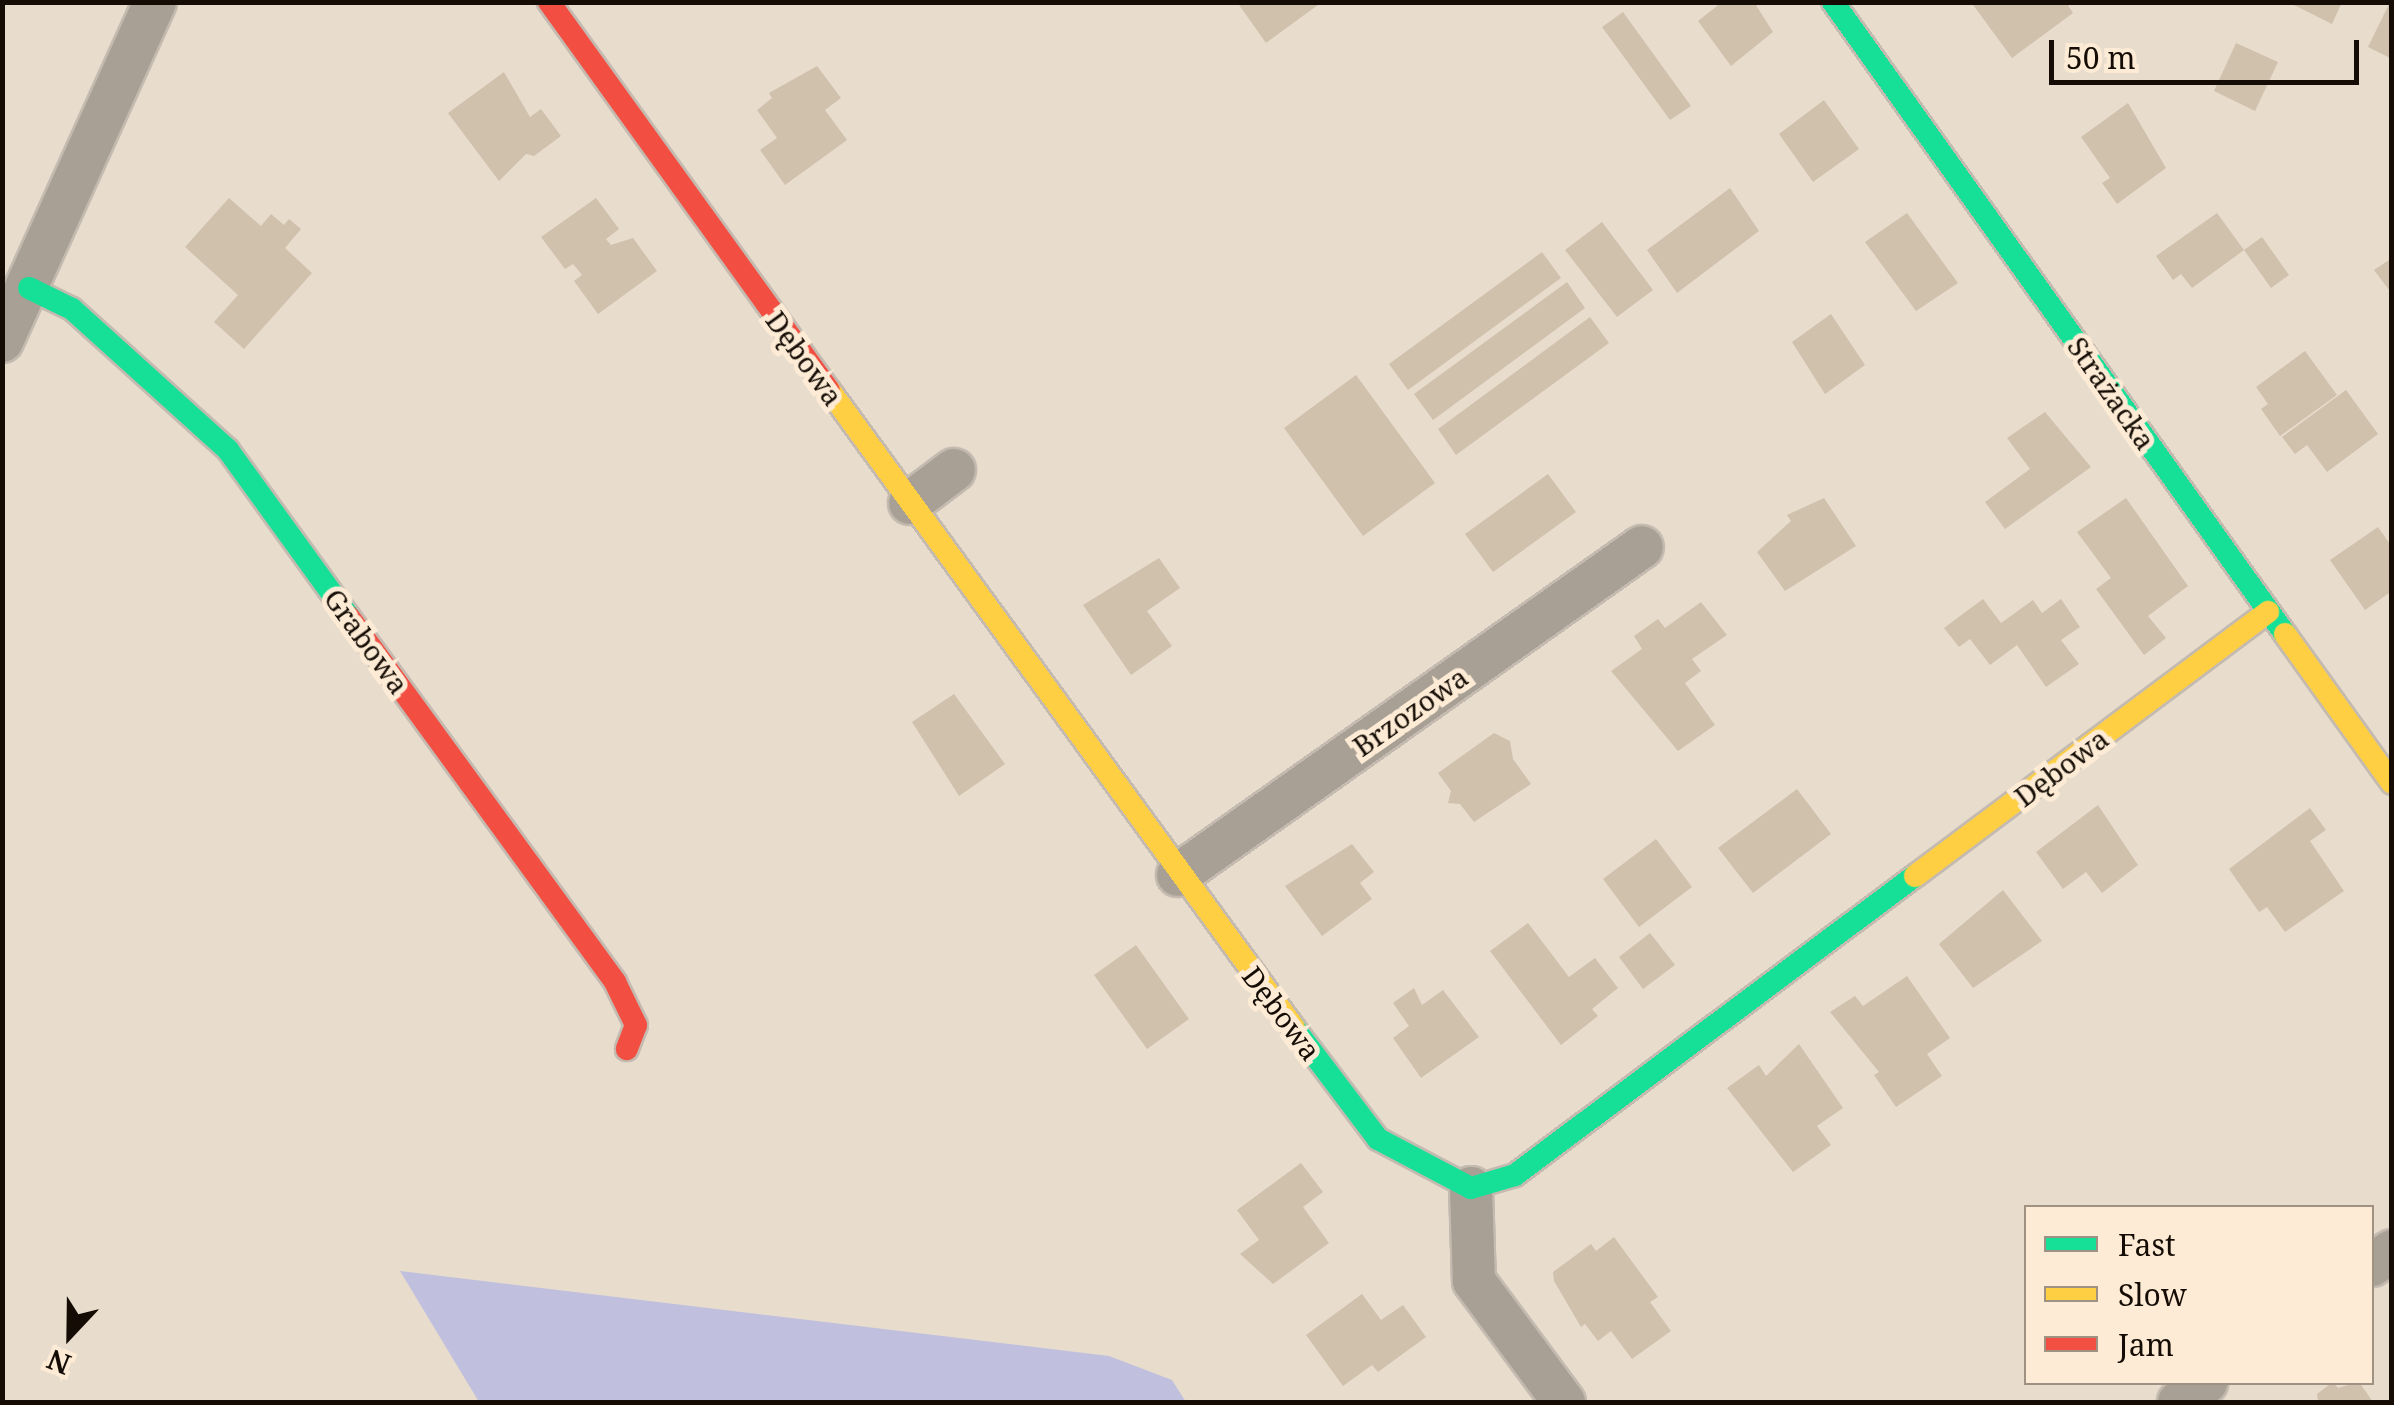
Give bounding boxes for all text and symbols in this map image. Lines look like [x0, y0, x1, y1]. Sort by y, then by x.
scale bar [2054, 20, 2364, 82]
text: 50 m [2066, 37, 2136, 78]
street label: Dębowa [759, 304, 851, 412]
street label: Strażacka [2061, 330, 2163, 456]
street label: Grabowa [318, 582, 416, 700]
street label: Brzozowa [1346, 659, 1474, 763]
street label: Dębowa [2008, 721, 2114, 813]
street label: Dębowa [1236, 960, 1328, 1066]
legend [2024, 1205, 2374, 1385]
text: Fast [2118, 1224, 2175, 1265]
text: Slow [2118, 1274, 2187, 1315]
north arrow [20, 1285, 120, 1385]
text: Jam [2118, 1324, 2174, 1365]
text: N [41, 1341, 76, 1385]

